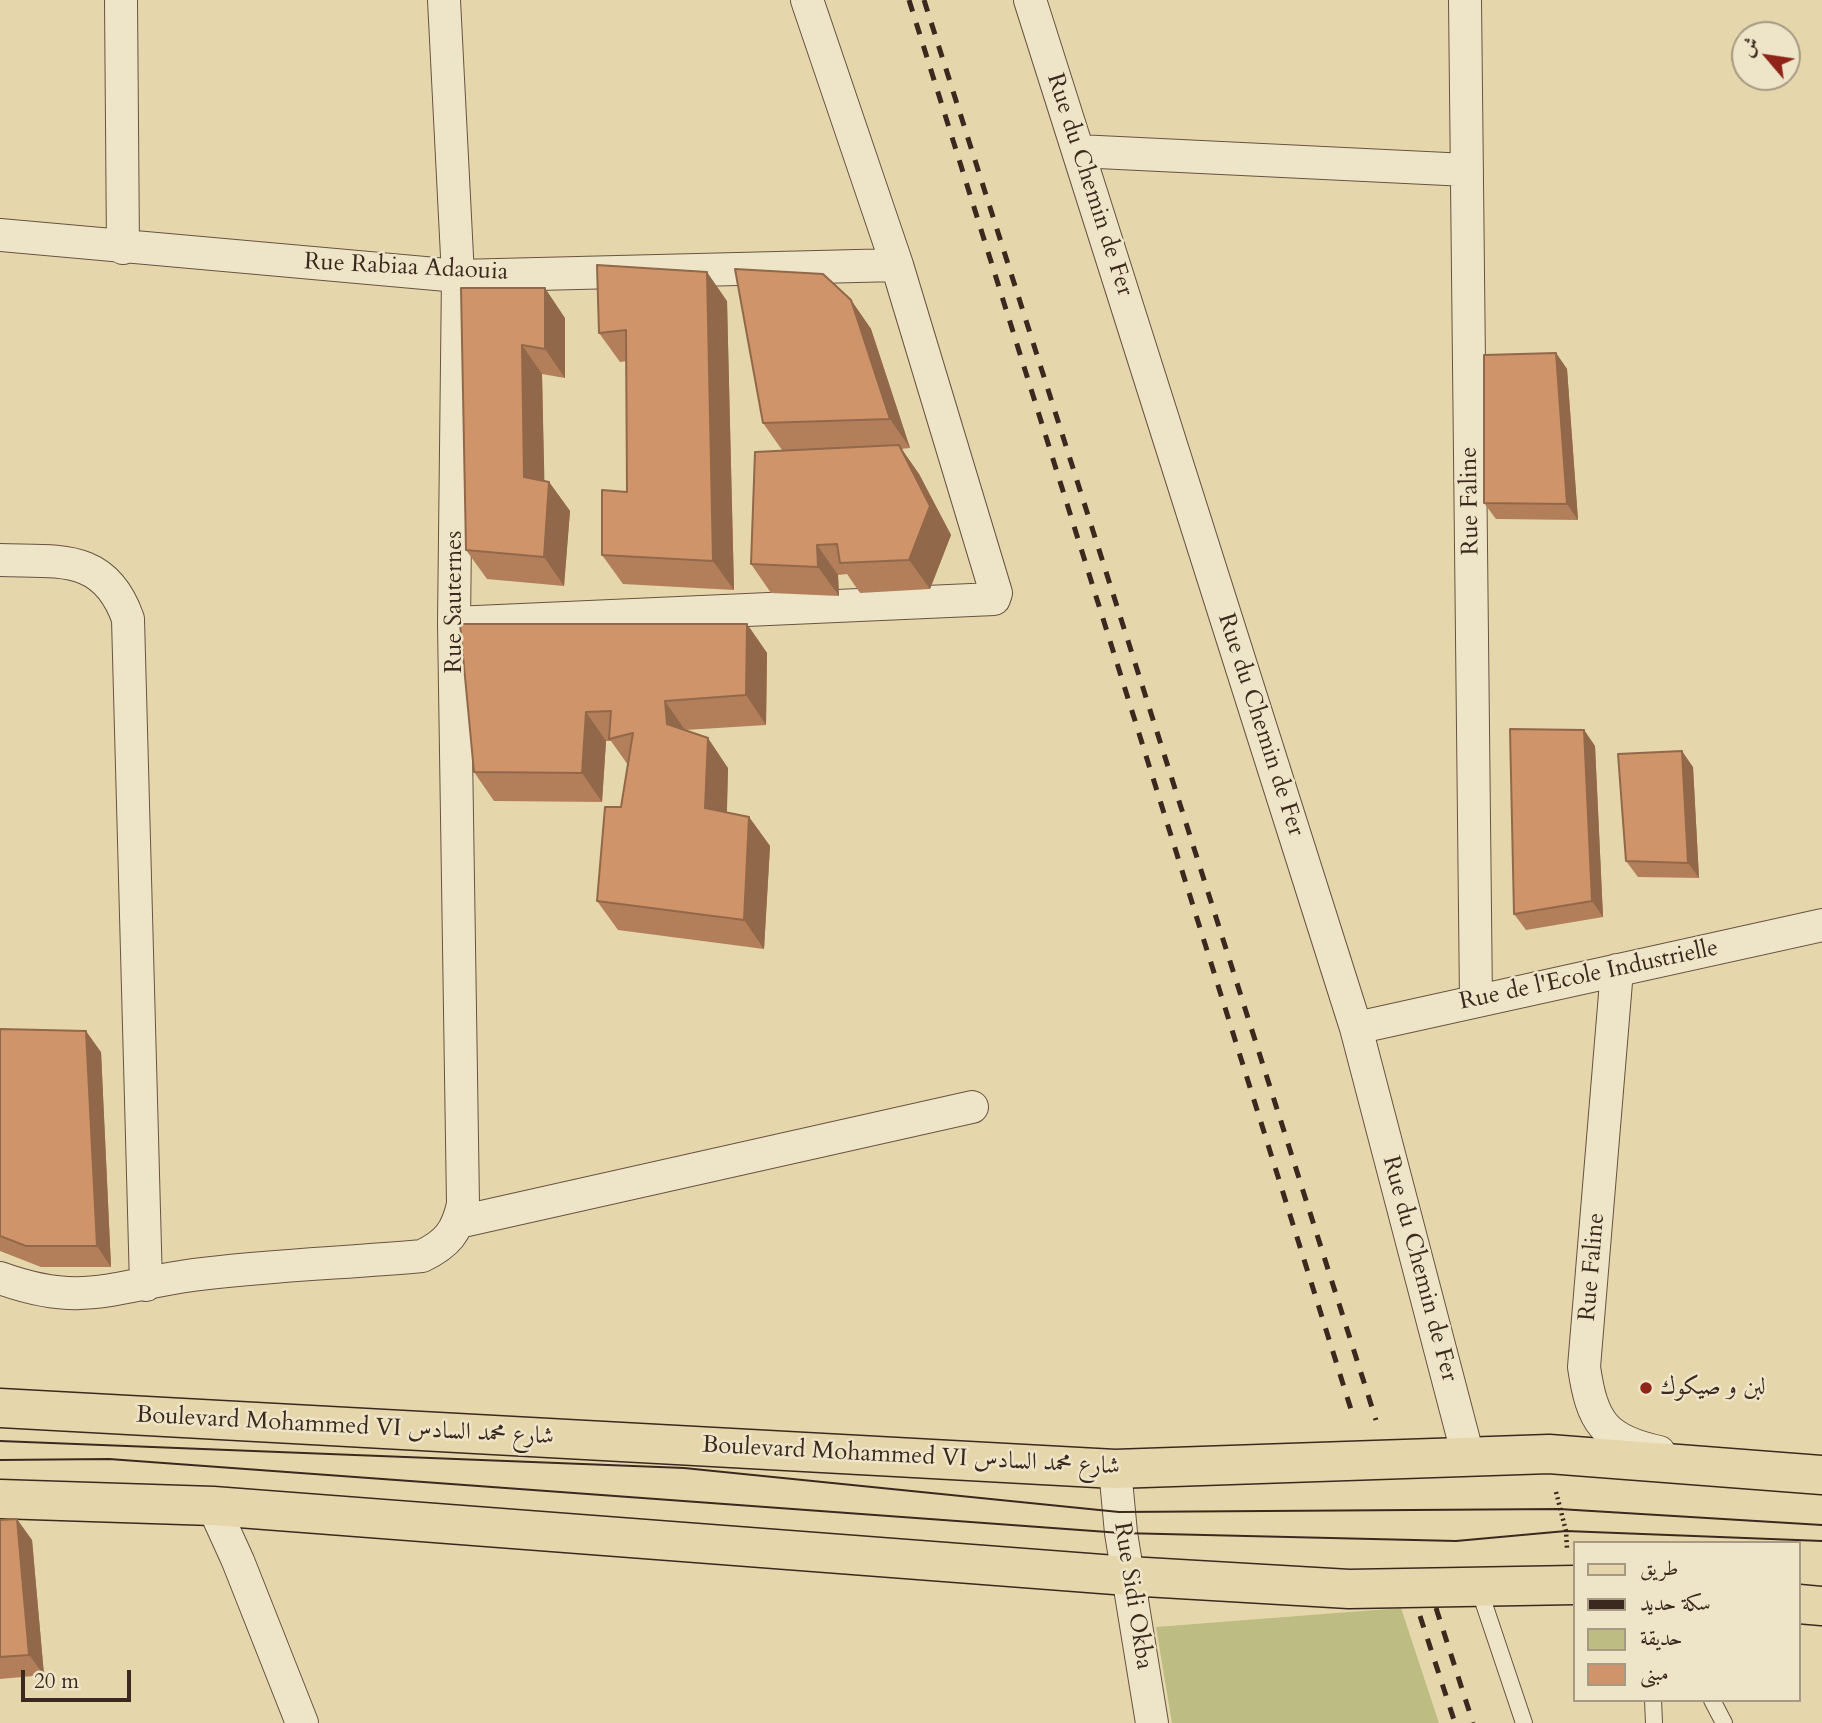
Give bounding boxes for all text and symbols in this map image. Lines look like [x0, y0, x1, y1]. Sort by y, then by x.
north arrow [1731, 21, 1801, 91]
text: ش [1733, 32, 1765, 61]
street label: Rue du Chemin de Fer [1039, 70, 1139, 300]
street label: Rue Rabiaa Adaouia [303, 248, 509, 288]
street label: Rue Faline [1456, 446, 1486, 556]
street label: Rue Sauternes [441, 531, 469, 673]
street label: Rue du Chemin de Fer [1210, 610, 1310, 840]
street label: Rue de l'Ecole Industrielle [1457, 934, 1721, 1018]
street label: Rue du Chemin de Fer [1375, 1153, 1463, 1385]
street label: Rue Faline [1574, 1212, 1612, 1322]
place label: لبن و صيكوك [1660, 1374, 1766, 1402]
marker: لبن و صيكوك [1638, 1380, 1654, 1396]
street label: Boulevard Mohammed VI شارع محمد السادس [135, 1402, 555, 1452]
street label: Boulevard Mohammed VI شارع محمد السادس [701, 1432, 1121, 1482]
street label: Rue Sidi Okba [1106, 1520, 1158, 1672]
legend [1574, 1541, 1801, 1702]
text: طريق [1640, 1554, 1678, 1583]
text: سكة حديد [1640, 1589, 1711, 1618]
text: حديقة [1640, 1624, 1683, 1653]
scale bar [24, 1656, 135, 1700]
text: مبنى [1640, 1659, 1669, 1688]
text: 20 m [34, 1667, 79, 1696]

